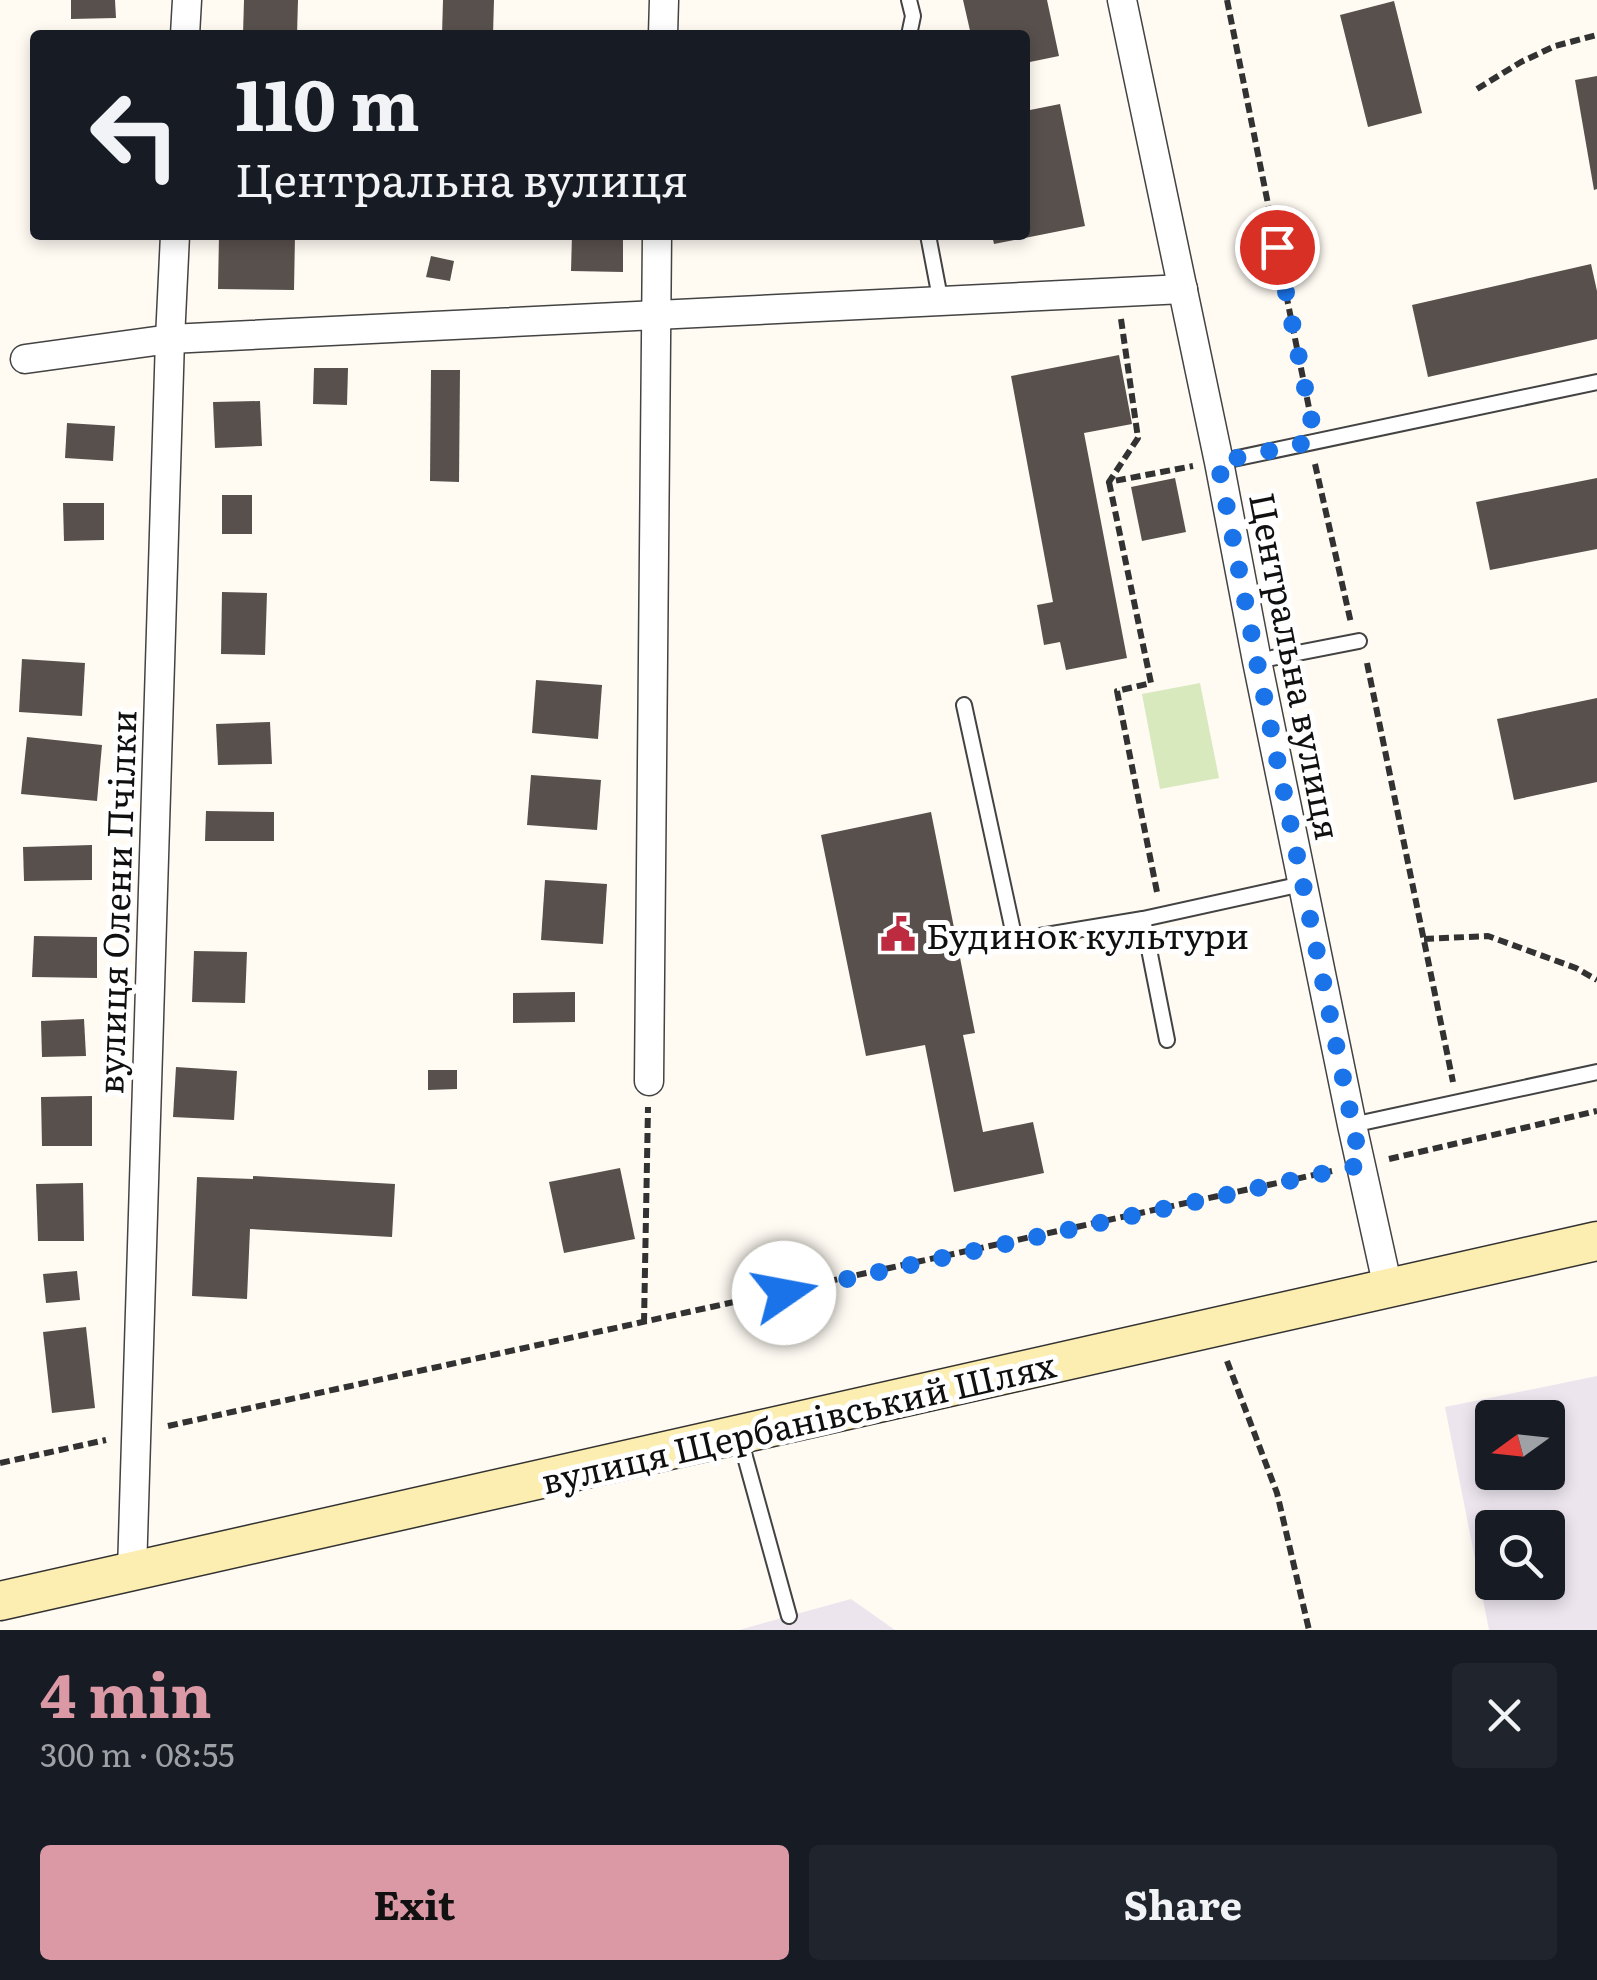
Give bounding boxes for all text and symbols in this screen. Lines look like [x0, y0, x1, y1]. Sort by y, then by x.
text: 110 m [235, 49, 420, 153]
icon: left [70, 70, 200, 200]
text: Центральна вулиця [235, 144, 688, 211]
pin [1235, 205, 1320, 290]
icon: arrive [1250, 220, 1305, 275]
street label: Центральна вулиця [1238, 488, 1356, 844]
street label: вулиця Олени Пчілки [82, 709, 148, 1095]
place label: Будинок культури [926, 908, 1249, 960]
public building icon: Будинок культури [879, 915, 917, 953]
position arrow [732, 1241, 836, 1345]
street label: вулиця Щербанівський Шлях [536, 1336, 1060, 1506]
north arrow [1475, 1400, 1565, 1490]
map controls [1475, 1400, 1565, 1600]
button: search [1475, 1510, 1565, 1600]
text: 4 min [40, 1647, 212, 1736]
button: close [1452, 1663, 1557, 1768]
text: 300 m · 08:55 [40, 1729, 235, 1777]
button: Exit [40, 1845, 789, 1960]
button: Share [809, 1845, 1557, 1960]

